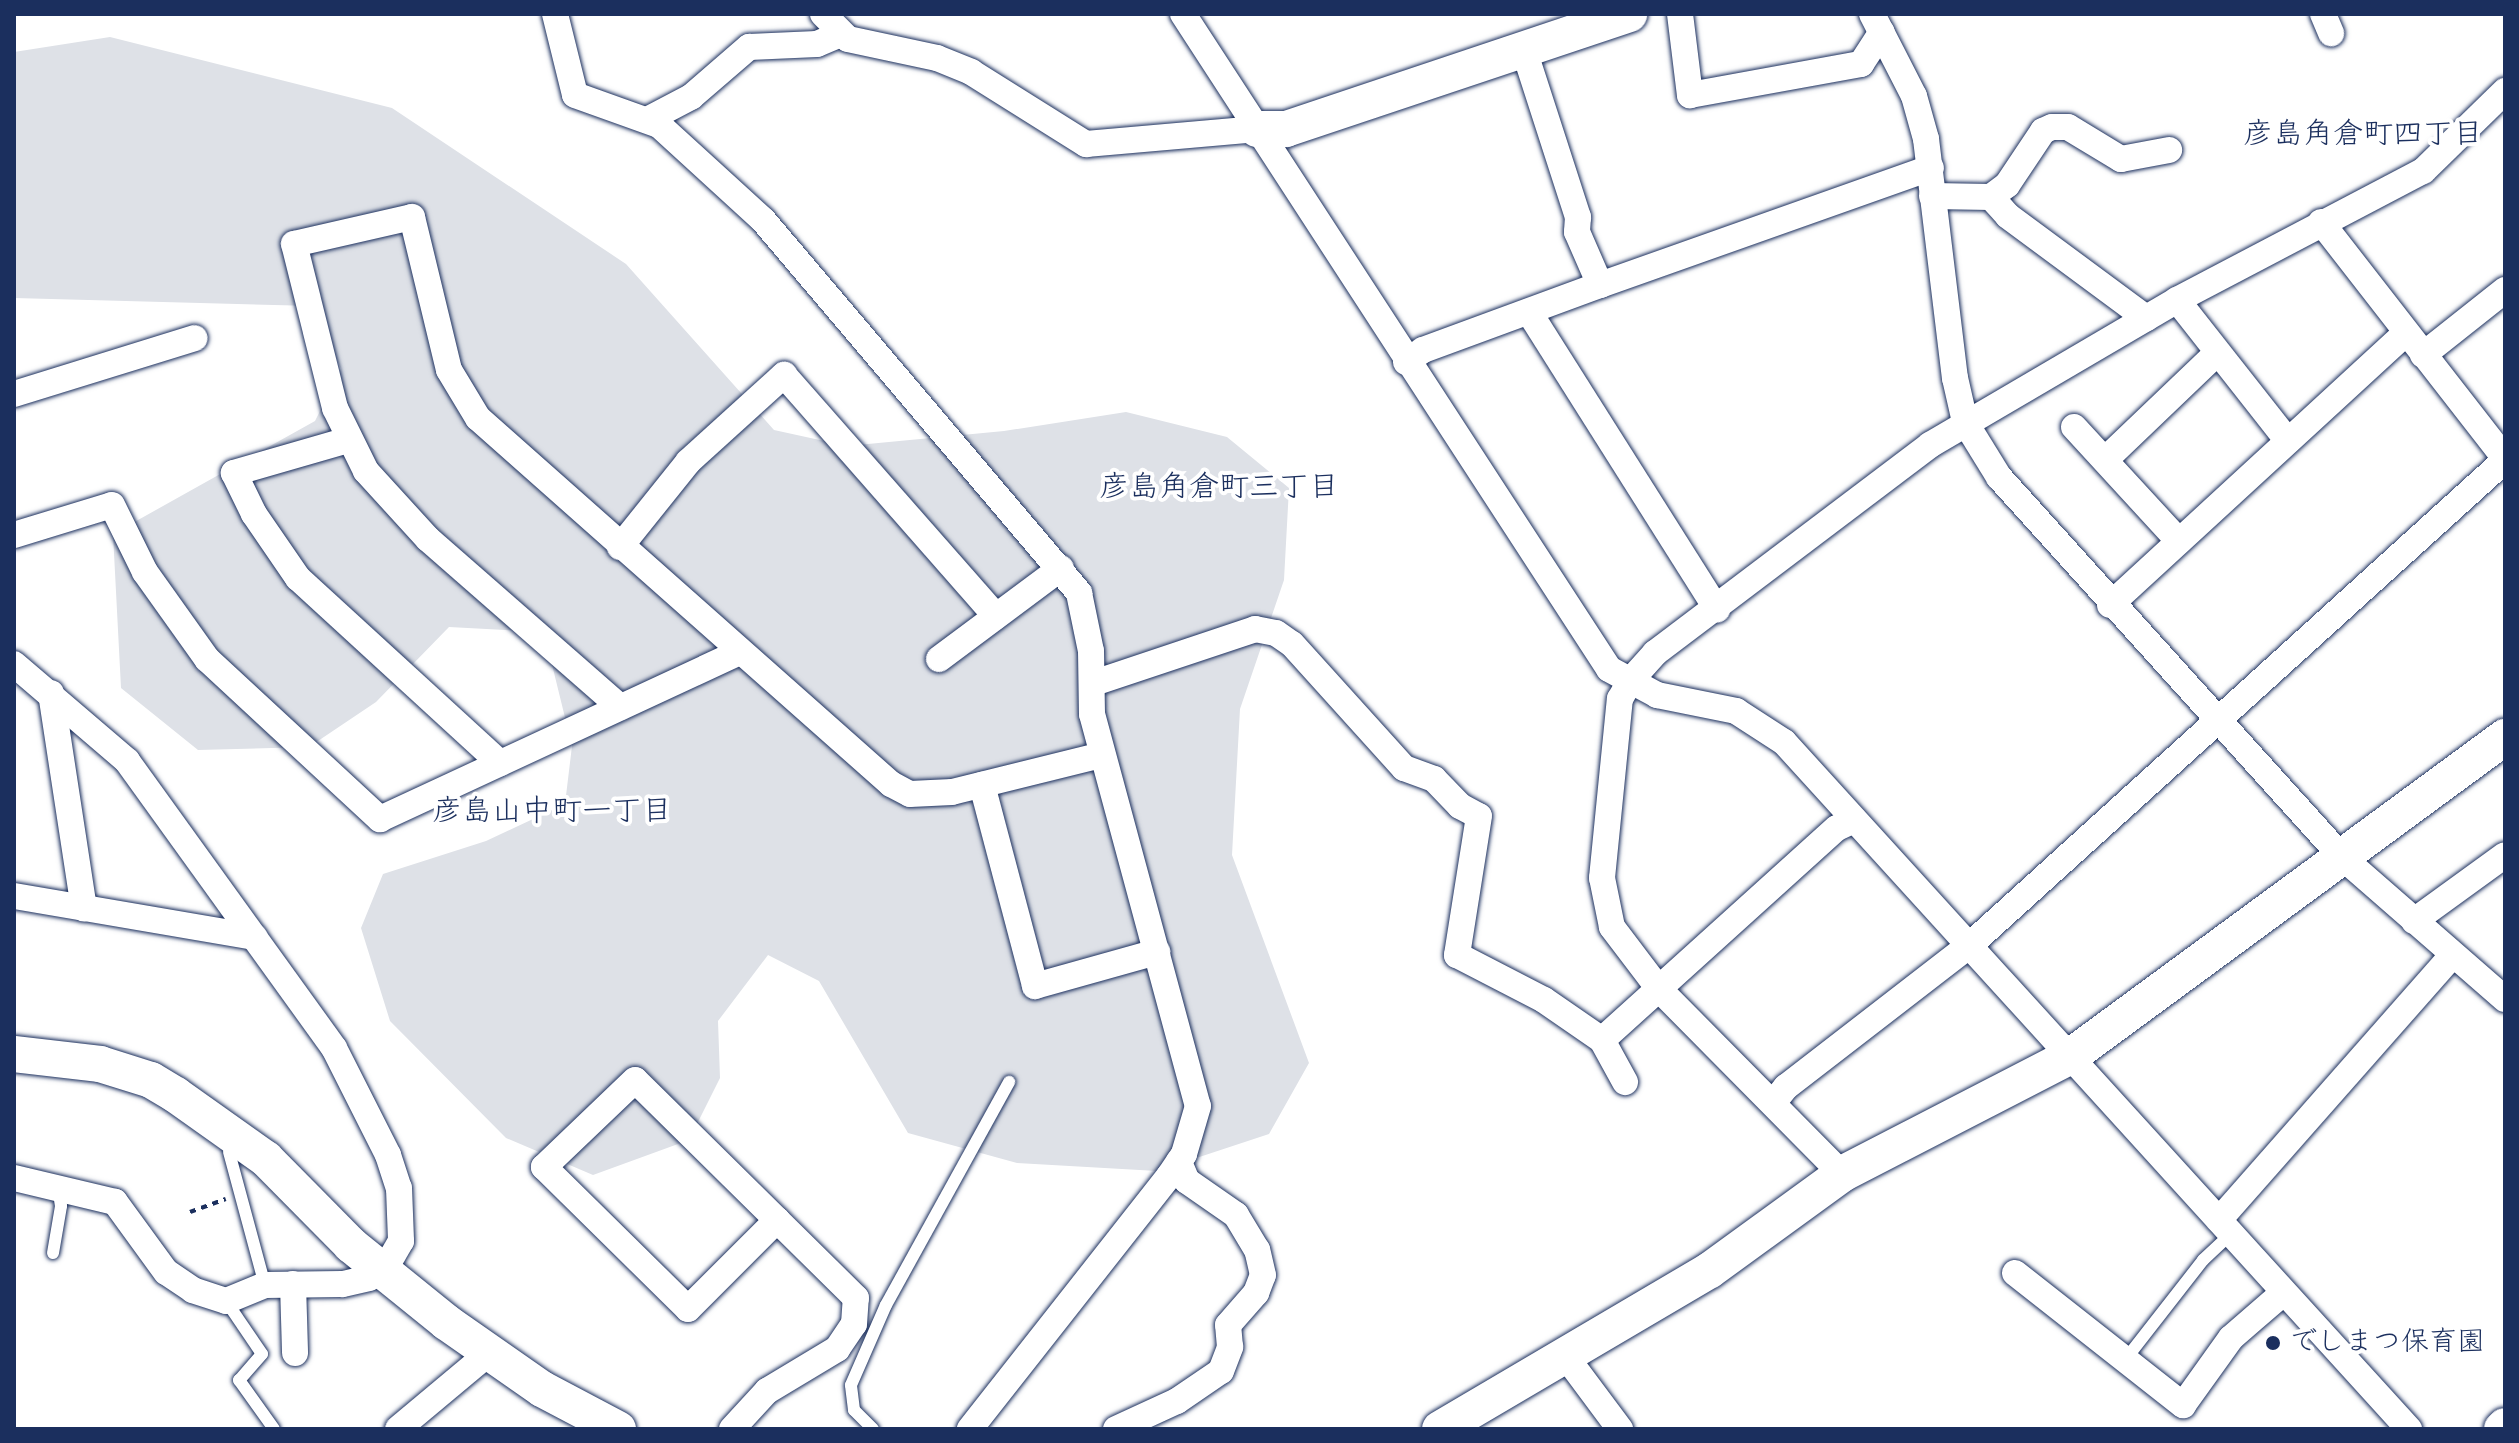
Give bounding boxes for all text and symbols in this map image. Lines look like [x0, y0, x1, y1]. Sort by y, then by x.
district label: 彦島角倉町四丁目 [2243, 117, 2483, 153]
district label: 彦島角倉町三丁目 [1099, 470, 1339, 506]
district label: 彦島山中町一丁目 [432, 794, 672, 830]
place label: でしまつ保育園 [2289, 1326, 2485, 1360]
marker: でしまつ保育園 [2264, 1334, 2282, 1352]

